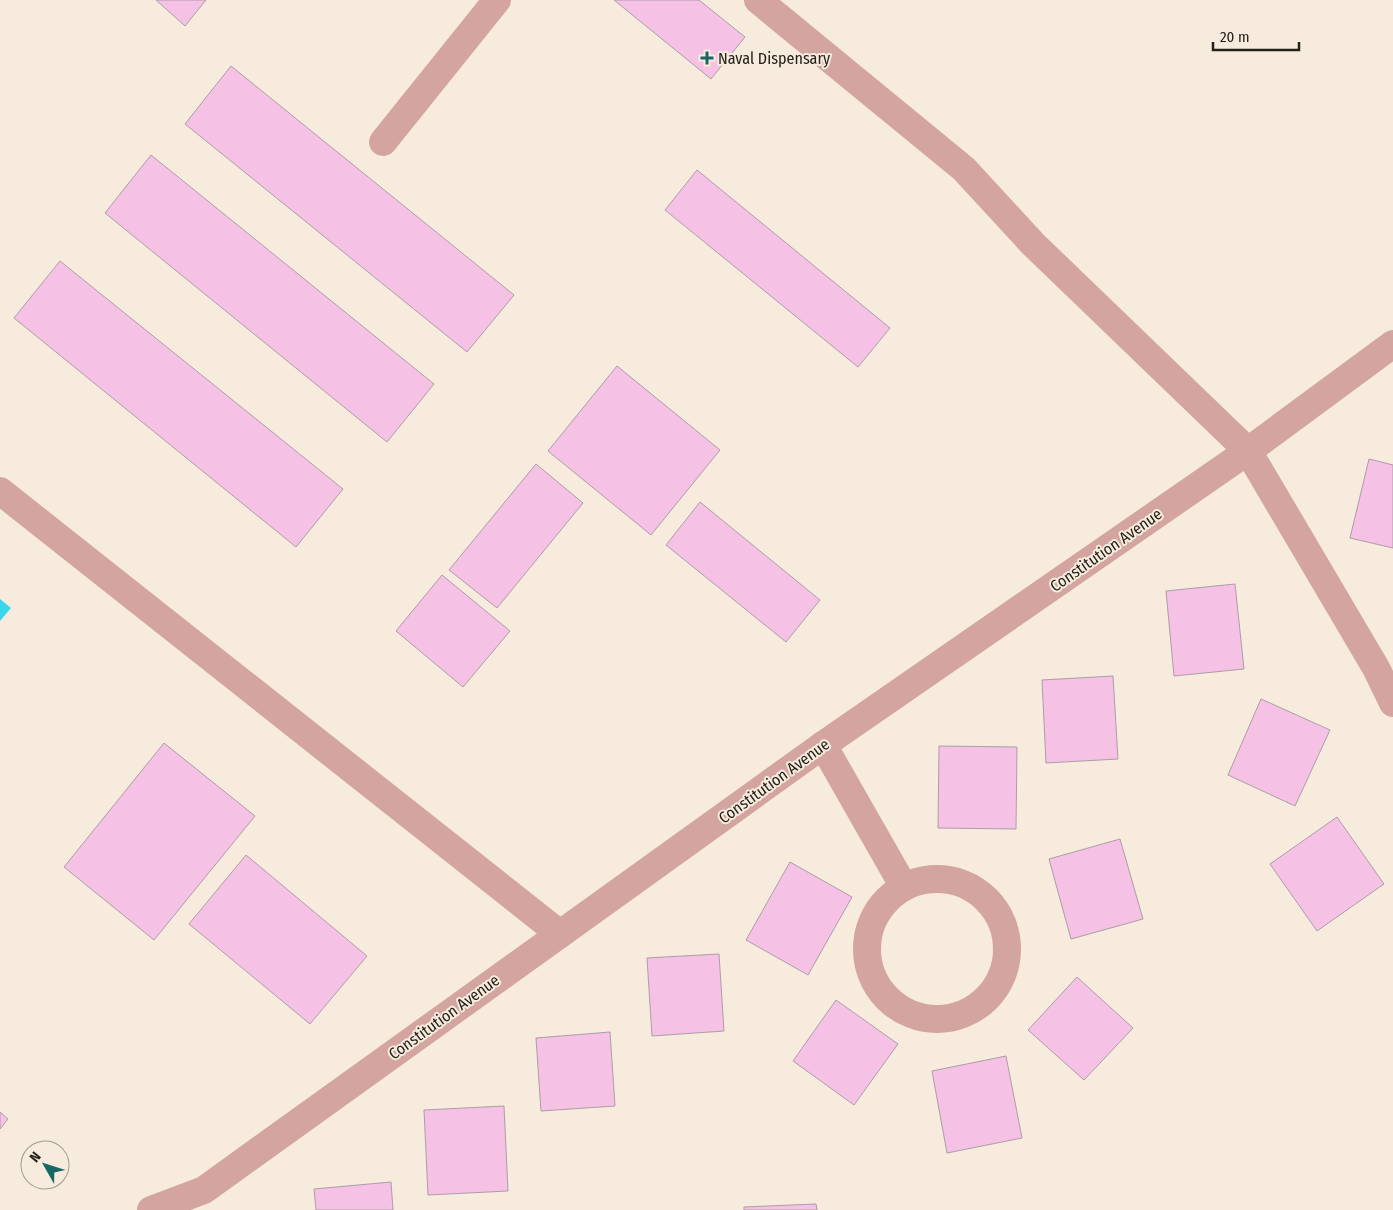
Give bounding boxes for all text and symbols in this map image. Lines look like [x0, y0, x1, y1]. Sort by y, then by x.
scale bar [1213, 20, 1299, 52]
text: 20 m [1220, 28, 1250, 46]
place label: Naval Dispensary [718, 49, 831, 68]
marker: Naval Dispensary [700, 51, 714, 65]
street label: Constitution Avenue [1046, 504, 1166, 596]
street label: Constitution Avenue [715, 734, 833, 828]
street label: Constitution Avenue [385, 970, 503, 1064]
north arrow [20, 1140, 70, 1190]
text: N [26, 1149, 45, 1166]

